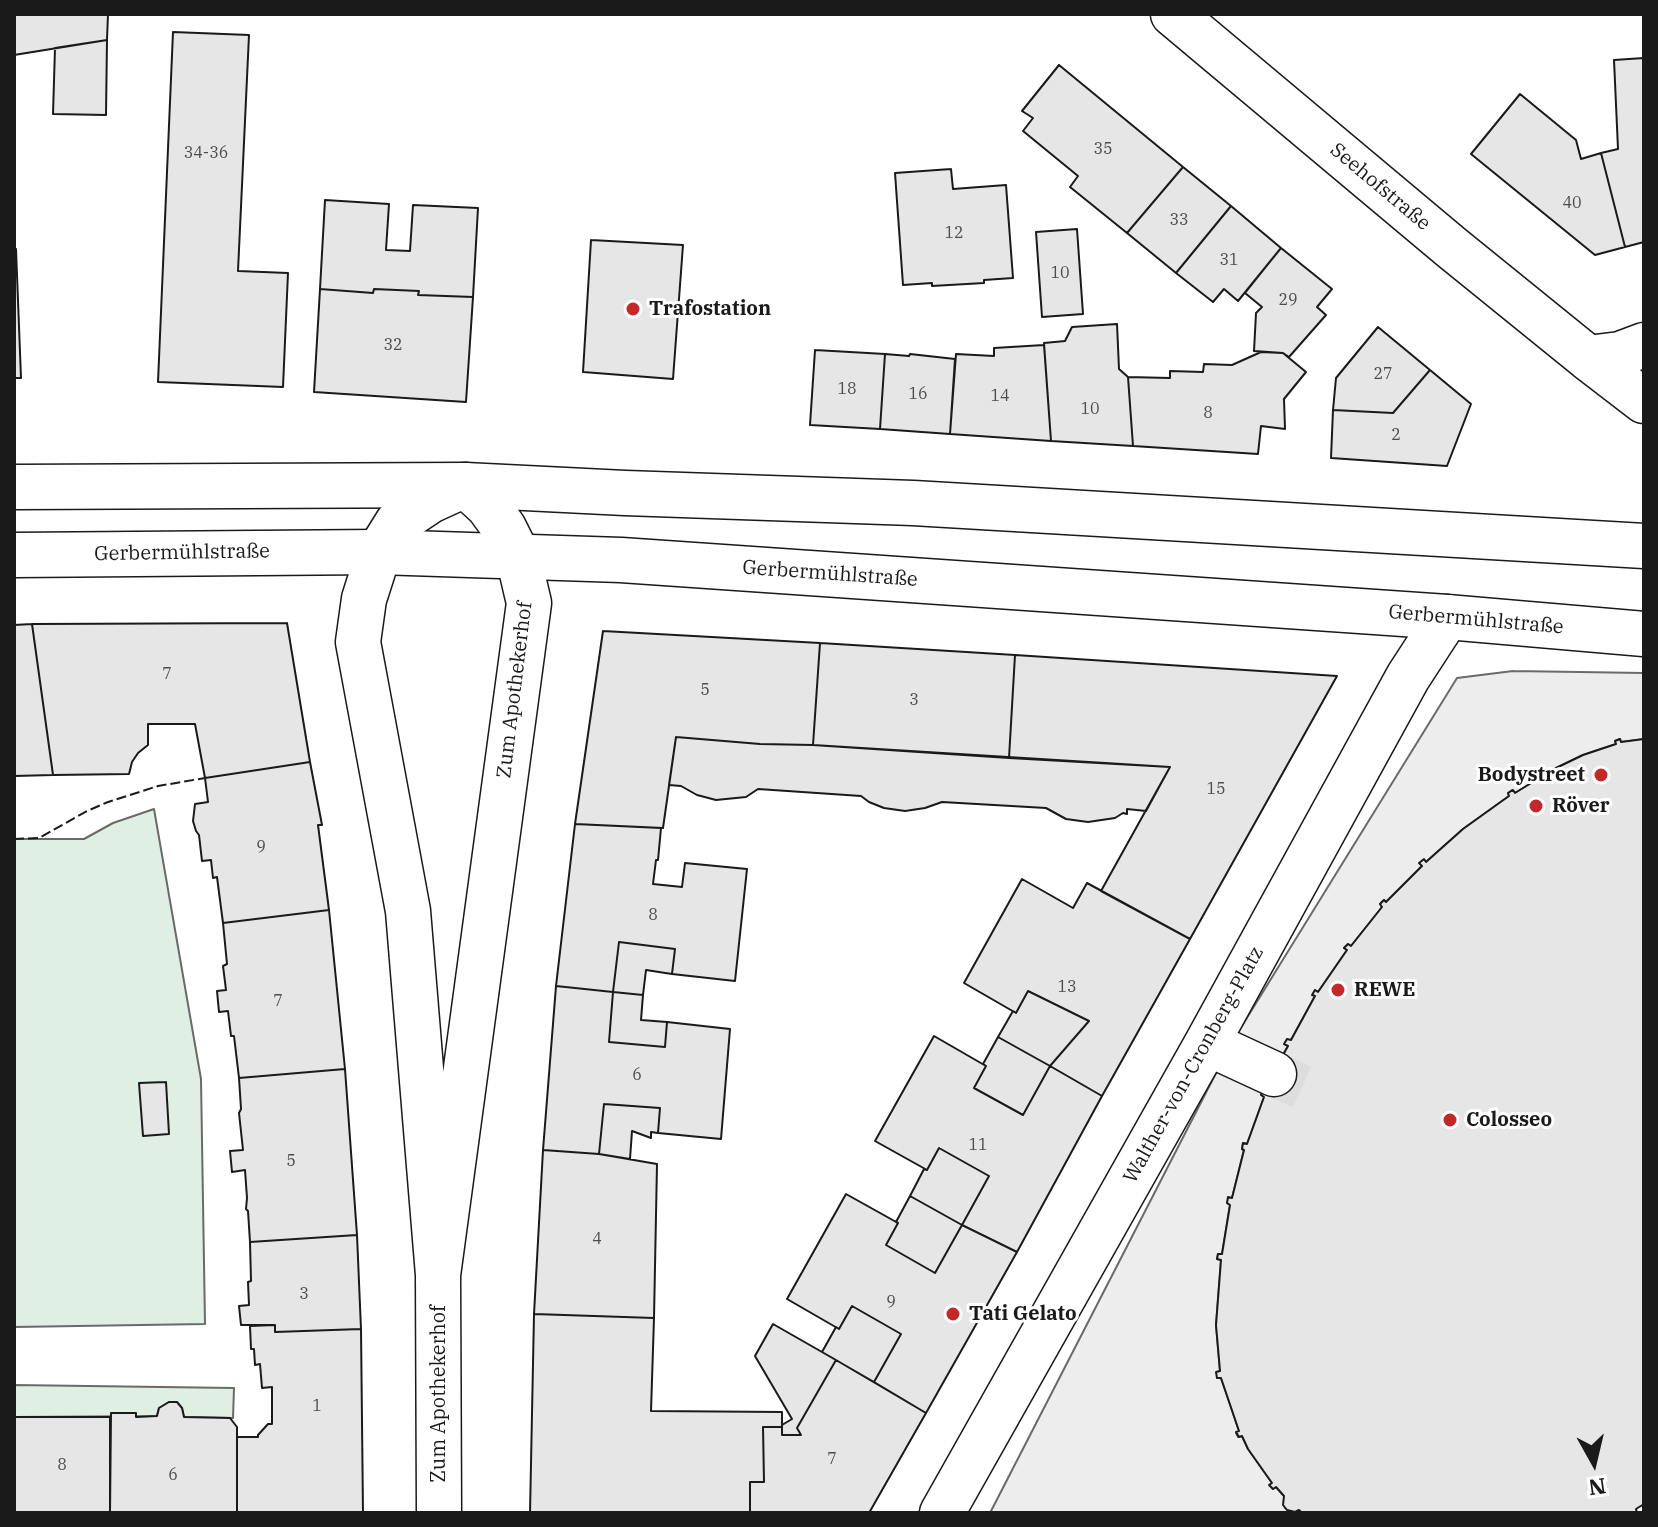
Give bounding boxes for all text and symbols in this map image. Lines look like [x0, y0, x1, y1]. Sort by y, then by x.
street label: Seehofstraße [1325, 138, 1435, 236]
house number: 35 [1093, 139, 1113, 159]
house number: 34-36 [184, 143, 228, 163]
house number: 40 [1562, 193, 1582, 213]
house number: 33 [1169, 210, 1189, 230]
house number: 12 [944, 223, 964, 243]
house number: 31 [1219, 250, 1239, 270]
house number: 10 [1050, 263, 1070, 283]
house number: 29 [1278, 290, 1298, 310]
place label: Trafostation [649, 297, 771, 321]
marker: Trafostation [624, 300, 642, 318]
house number: 32 [383, 335, 403, 355]
house number: 27 [1373, 364, 1393, 384]
house number: 18 [837, 379, 857, 399]
house number: 16 [908, 384, 928, 404]
house number: 14 [990, 386, 1010, 406]
house number: 10 [1080, 399, 1100, 419]
house number: 8 [1203, 403, 1213, 423]
house number: 2 [1391, 425, 1401, 445]
street label: Gerbermühlstraße [94, 539, 270, 567]
street label: Gerbermühlstraße [742, 556, 918, 592]
street label: Zum Apothekerhof [492, 600, 538, 780]
street label: Gerbermühlstraße [1387, 600, 1565, 640]
house number: 7 [162, 664, 172, 684]
house number: 5 [700, 680, 710, 700]
house number: 3 [909, 690, 919, 710]
place label: Bodystreet [1478, 763, 1585, 787]
marker: Bodystreet [1592, 766, 1610, 784]
house number: 15 [1206, 779, 1226, 799]
place label: Röver [1552, 794, 1610, 818]
marker: Röver [1527, 797, 1545, 815]
house number: 9 [256, 837, 266, 857]
house number: 8 [648, 905, 658, 925]
street label: Walther-von-Cronberg-Platz [1119, 942, 1269, 1188]
house number: 13 [1057, 977, 1077, 997]
place label: REWE [1354, 978, 1415, 1002]
marker: REWE [1329, 981, 1347, 999]
house number: 7 [273, 991, 283, 1011]
house number: 6 [632, 1065, 642, 1085]
place label: Colosseo [1466, 1108, 1552, 1132]
marker: Colosseo [1441, 1111, 1459, 1129]
house number: 11 [968, 1135, 988, 1155]
house number: 5 [286, 1151, 296, 1171]
house number: 4 [592, 1229, 602, 1249]
house number: 3 [299, 1284, 309, 1304]
house number: 9 [886, 1292, 896, 1312]
place label: Tati Gelato [969, 1302, 1077, 1326]
street label: Zum Apothekerhof [427, 1305, 451, 1483]
marker: Tati Gelato [944, 1305, 962, 1323]
house number: 1 [312, 1396, 322, 1416]
north arrow [1554, 1423, 1634, 1503]
house number: 7 [827, 1449, 837, 1469]
house number: 8 [57, 1455, 67, 1475]
house number: 6 [168, 1465, 178, 1485]
text: N [1587, 1472, 1608, 1503]

